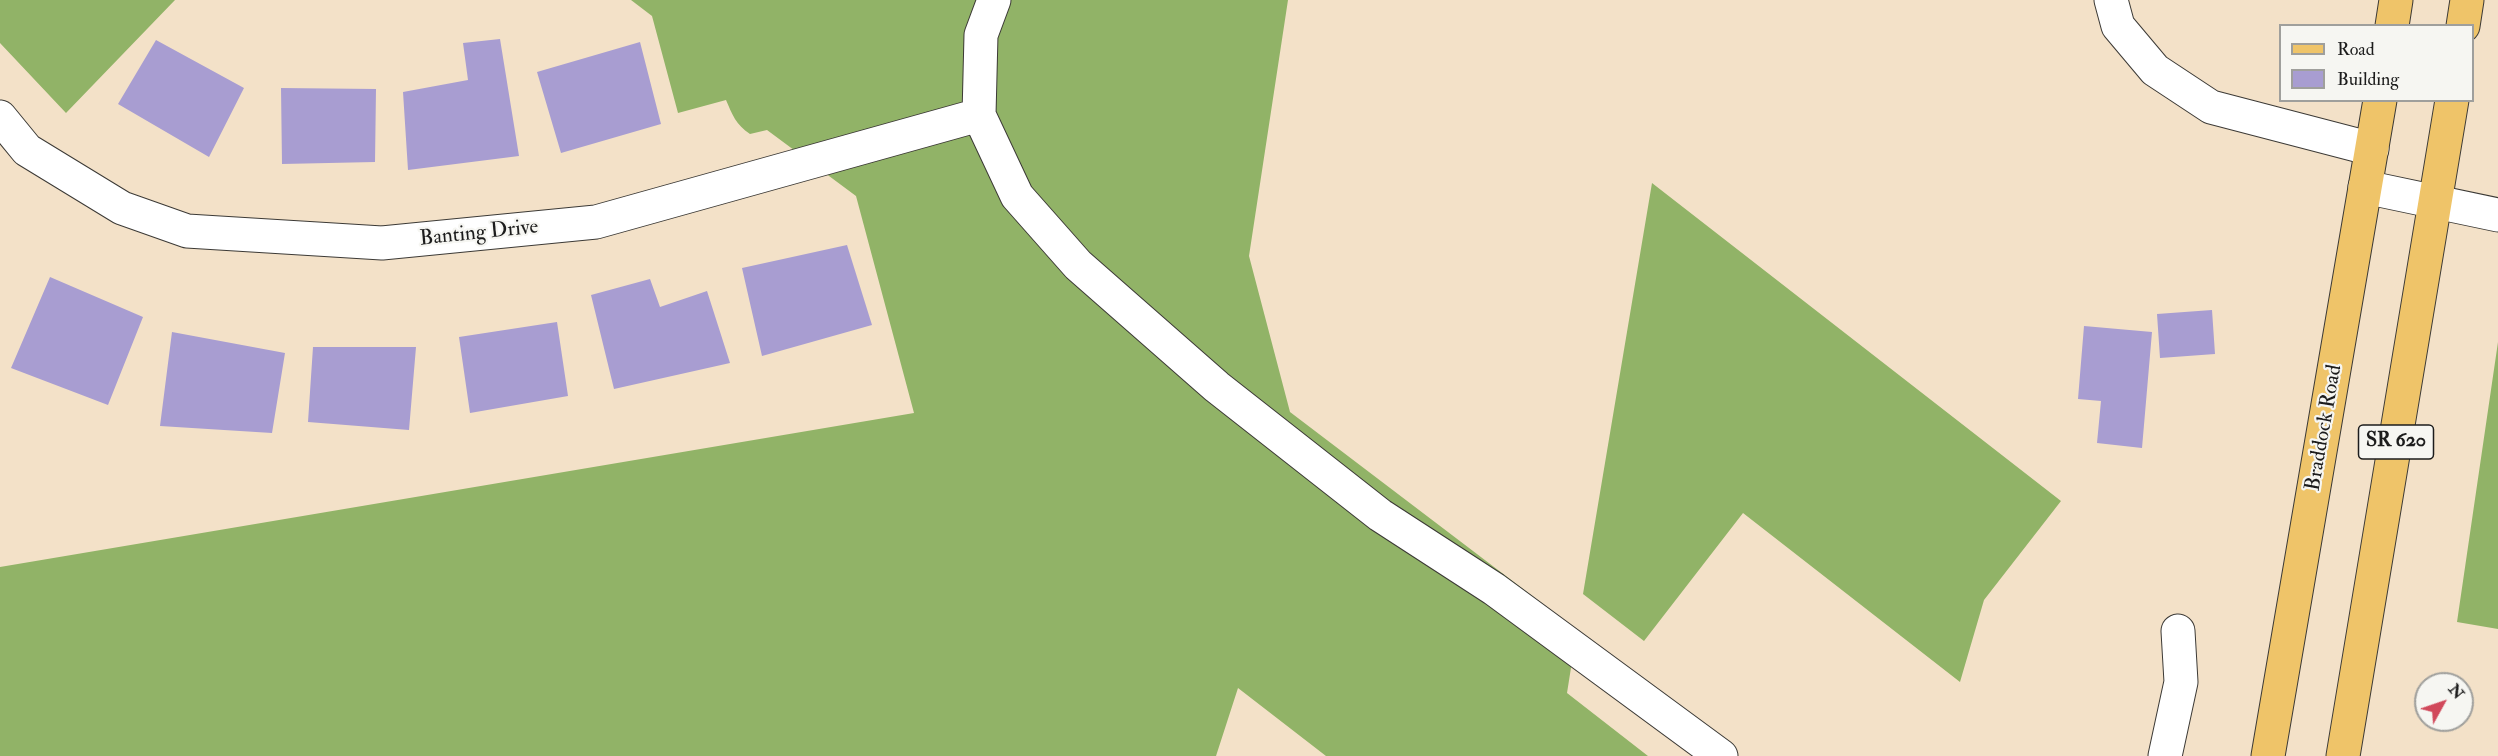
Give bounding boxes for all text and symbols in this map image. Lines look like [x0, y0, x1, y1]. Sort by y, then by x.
legend [2279, 24, 2474, 102]
text: Road [2337, 38, 2375, 61]
text: Building [2337, 68, 2399, 91]
street label: Banting Drive [418, 215, 540, 253]
street label: Braddock Road [2302, 363, 2348, 493]
road number: SR 620 [2358, 425, 2434, 459]
north arrow [2414, 672, 2474, 732]
text: N [2444, 680, 2469, 704]

